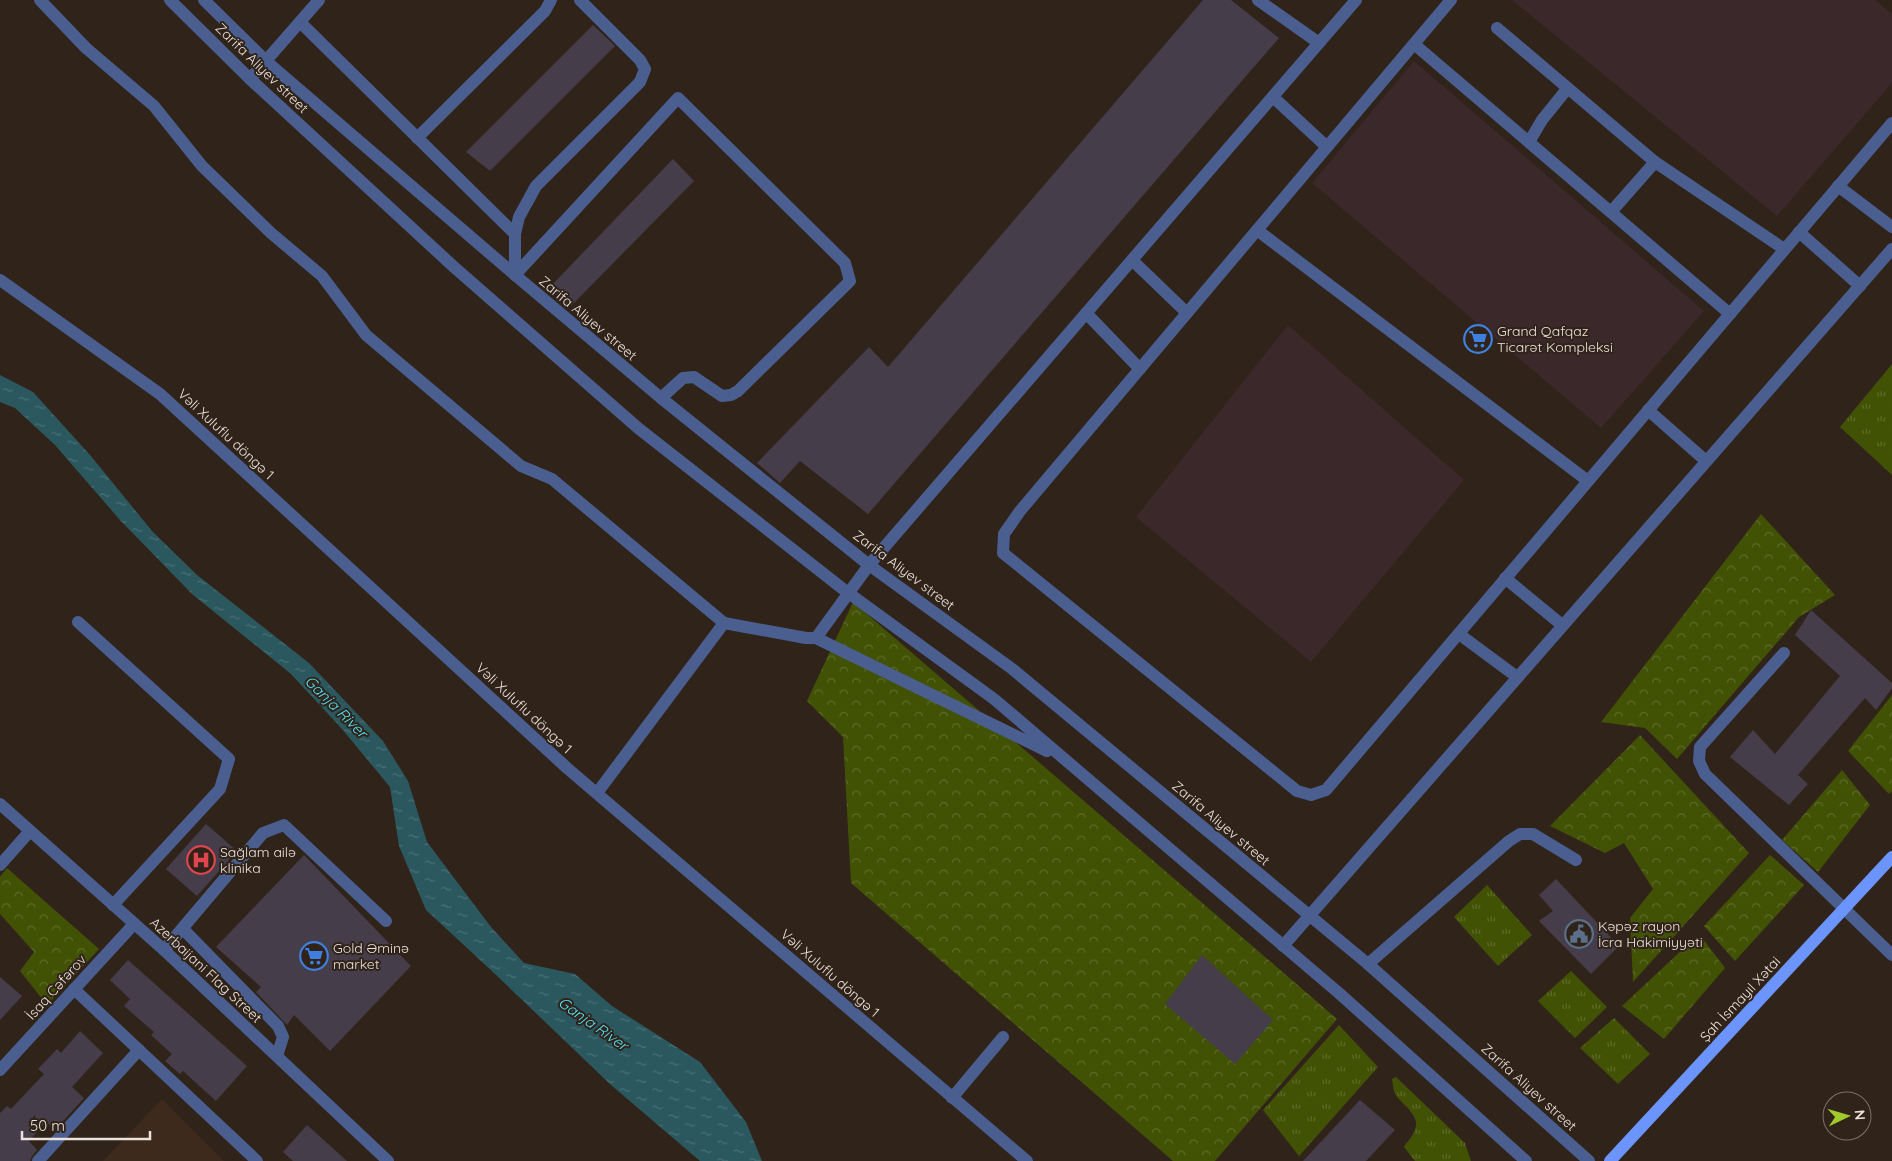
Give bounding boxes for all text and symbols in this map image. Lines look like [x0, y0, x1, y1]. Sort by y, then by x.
street label: Zarifa Aliyev street [212, 19, 312, 117]
street label: Zarifa Aliyev street [535, 272, 641, 364]
place label: Grand Qafqaz Ticarət Kompleksi [1497, 322, 1613, 356]
supermarket icon: Grand Qafqaz Ticarət Kompleksi [1463, 324, 1493, 354]
street label: Vəli Xuluflu döngə 1 [174, 385, 278, 483]
street label: Zarifa Aliyev street [850, 526, 958, 614]
street label: Vəli Xuluflu döngə 1 [472, 659, 576, 757]
water label: Ganja River [301, 671, 373, 744]
street label: Zarifa Aliyev street [1168, 777, 1274, 869]
place label: Sağlam ailə klinika [220, 843, 296, 877]
hospital icon: Sağlam ailə klinika [186, 845, 216, 875]
street label: Azerbaijani Flag Street [146, 913, 266, 1027]
place label: Kəpəz rayon İcra Hakimiyyəti [1598, 917, 1703, 951]
public building icon: Kəpəz rayon İcra Hakimiyyəti [1564, 919, 1594, 949]
street label: Vəli Xuluflu döngə 1 [777, 925, 883, 1021]
place label: Gold Əminə market [333, 939, 409, 973]
supermarket icon: Gold Əminə market [299, 941, 329, 971]
street label: İsaq Cəfərov [22, 951, 90, 1023]
street label: Şah İsmayıl Xətai [1696, 953, 1784, 1045]
water label: Ganja River [555, 993, 634, 1056]
street label: Zarifa Aliyev street [1477, 1039, 1581, 1135]
north arrow [1822, 1091, 1872, 1141]
scale bar [22, 1108, 150, 1140]
text: N [1851, 1109, 1869, 1121]
text: 50 m [30, 1116, 65, 1135]

